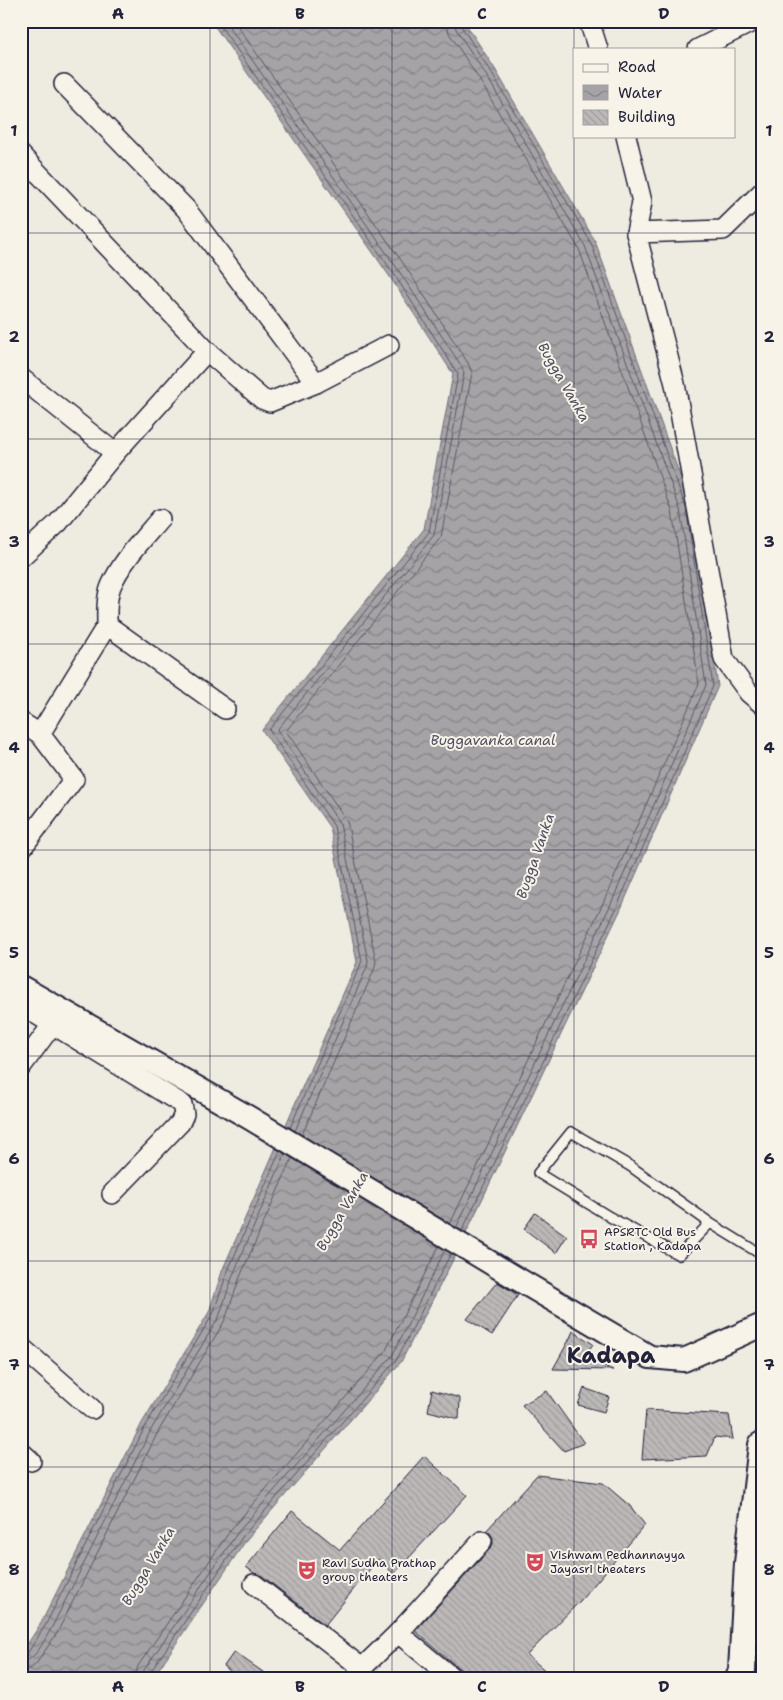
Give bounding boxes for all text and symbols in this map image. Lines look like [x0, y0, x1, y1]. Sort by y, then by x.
text: A [112, 3, 124, 24]
text: B [295, 3, 305, 24]
text: C [477, 3, 487, 24]
text: D [658, 3, 670, 24]
legend [573, 48, 736, 138]
text: Road [618, 57, 656, 77]
text: Water [618, 83, 662, 103]
text: Building [618, 107, 675, 127]
text: 1 [10, 120, 18, 141]
text: 1 [765, 120, 773, 141]
text: 2 [8, 326, 20, 347]
text: 2 [763, 326, 775, 347]
water label: Bugga Vanka [534, 339, 594, 425]
text: 3 [8, 531, 20, 552]
text: 3 [763, 531, 775, 552]
water label: Buggavanka canal [431, 731, 555, 749]
text: 4 [8, 737, 20, 758]
text: 4 [763, 737, 775, 758]
water label: Bugga Vanka [512, 811, 558, 901]
text: 5 [9, 942, 19, 963]
text: 5 [764, 942, 774, 963]
text: 6 [8, 1148, 20, 1169]
text: 6 [763, 1148, 775, 1169]
water label: Bugga Vanka [312, 1168, 372, 1254]
place label: APSRTC Old Bus Station , Kadapa [604, 1224, 701, 1254]
bus stop icon: APSRTC Old Bus Station , Kadapa [578, 1228, 600, 1250]
district label: Kadapa [567, 1341, 655, 1370]
text: 7 [8, 1354, 20, 1375]
text: 7 [763, 1354, 775, 1375]
water label: Bugga Vanka [117, 1523, 179, 1609]
place label: Vishwam Pedhannayya Jayasri theaters [550, 1547, 685, 1577]
theatre icon: Vishwam Pedhannayya Jayasri theaters [524, 1551, 546, 1573]
place label: Ravi Sudha Prathap group theaters [322, 1555, 436, 1585]
text: 8 [8, 1559, 20, 1580]
theatre icon: Ravi Sudha Prathap group theaters [296, 1559, 318, 1581]
text: 8 [763, 1559, 775, 1580]
text: A [112, 1676, 124, 1697]
text: B [295, 1676, 305, 1697]
text: C [477, 1676, 487, 1697]
text: D [658, 1676, 670, 1697]

